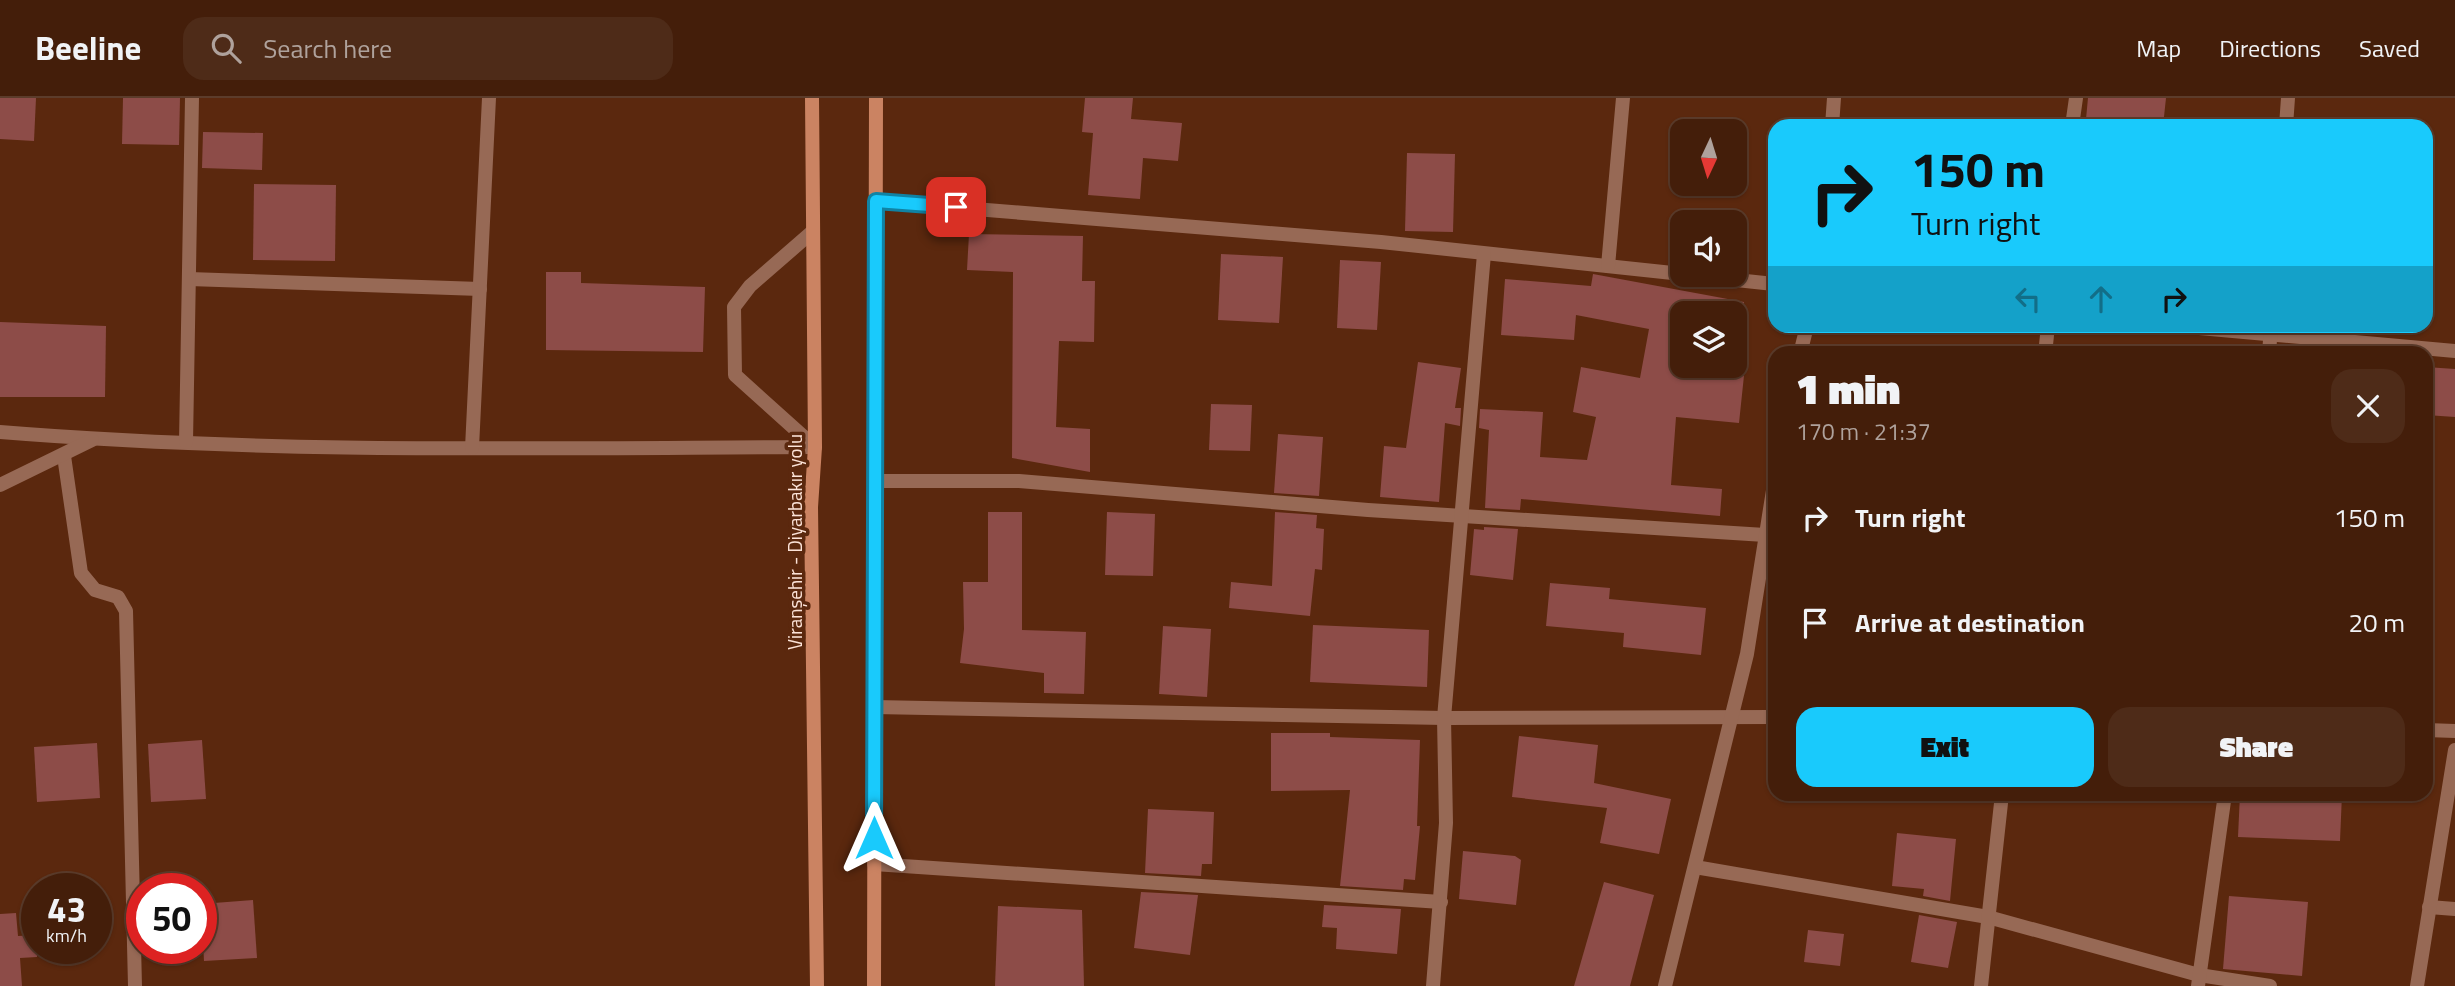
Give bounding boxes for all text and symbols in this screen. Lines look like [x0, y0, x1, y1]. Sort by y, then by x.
search box [183, 17, 673, 80]
text: Beeline [35, 23, 141, 73]
icon: search [207, 29, 245, 67]
text: Search here [263, 29, 392, 68]
text: Map [2136, 30, 2181, 66]
text: Directions [2219, 30, 2321, 66]
text: Saved [2359, 30, 2420, 66]
north arrow [1670, 119, 1746, 196]
map controls [1670, 119, 1747, 378]
text: 150 m [1911, 131, 2045, 206]
icon: right [1796, 147, 1887, 238]
pin [926, 177, 986, 237]
icon: arrive [937, 188, 975, 226]
text: Turn right [1911, 199, 2040, 247]
button: sound [1670, 210, 1747, 287]
icon: left [2009, 280, 2047, 318]
icon: ahead [2082, 280, 2120, 318]
icon: right [2155, 280, 2193, 318]
button: layers [1670, 301, 1747, 378]
text: 1 min [1796, 356, 1900, 420]
button: close [2331, 369, 2405, 443]
text: 170 m · 21:37 [1796, 414, 1931, 449]
street label: Viranşehir - Diyarbakır yolu [780, 434, 809, 650]
text: Turn right [1855, 498, 1966, 537]
text: 150 m [2334, 498, 2405, 537]
icon: right [1796, 499, 1834, 537]
text: Arrive at destination [1855, 603, 2085, 642]
text: 20 m [2348, 603, 2405, 642]
icon: arrive [1796, 604, 1834, 642]
button: Exit [1796, 707, 2094, 787]
button: Share [2108, 707, 2405, 787]
position arrow [837, 801, 911, 875]
speed limit sign: 50 [126, 873, 217, 964]
text: 43 [47, 882, 86, 936]
text: km/h [46, 922, 87, 949]

